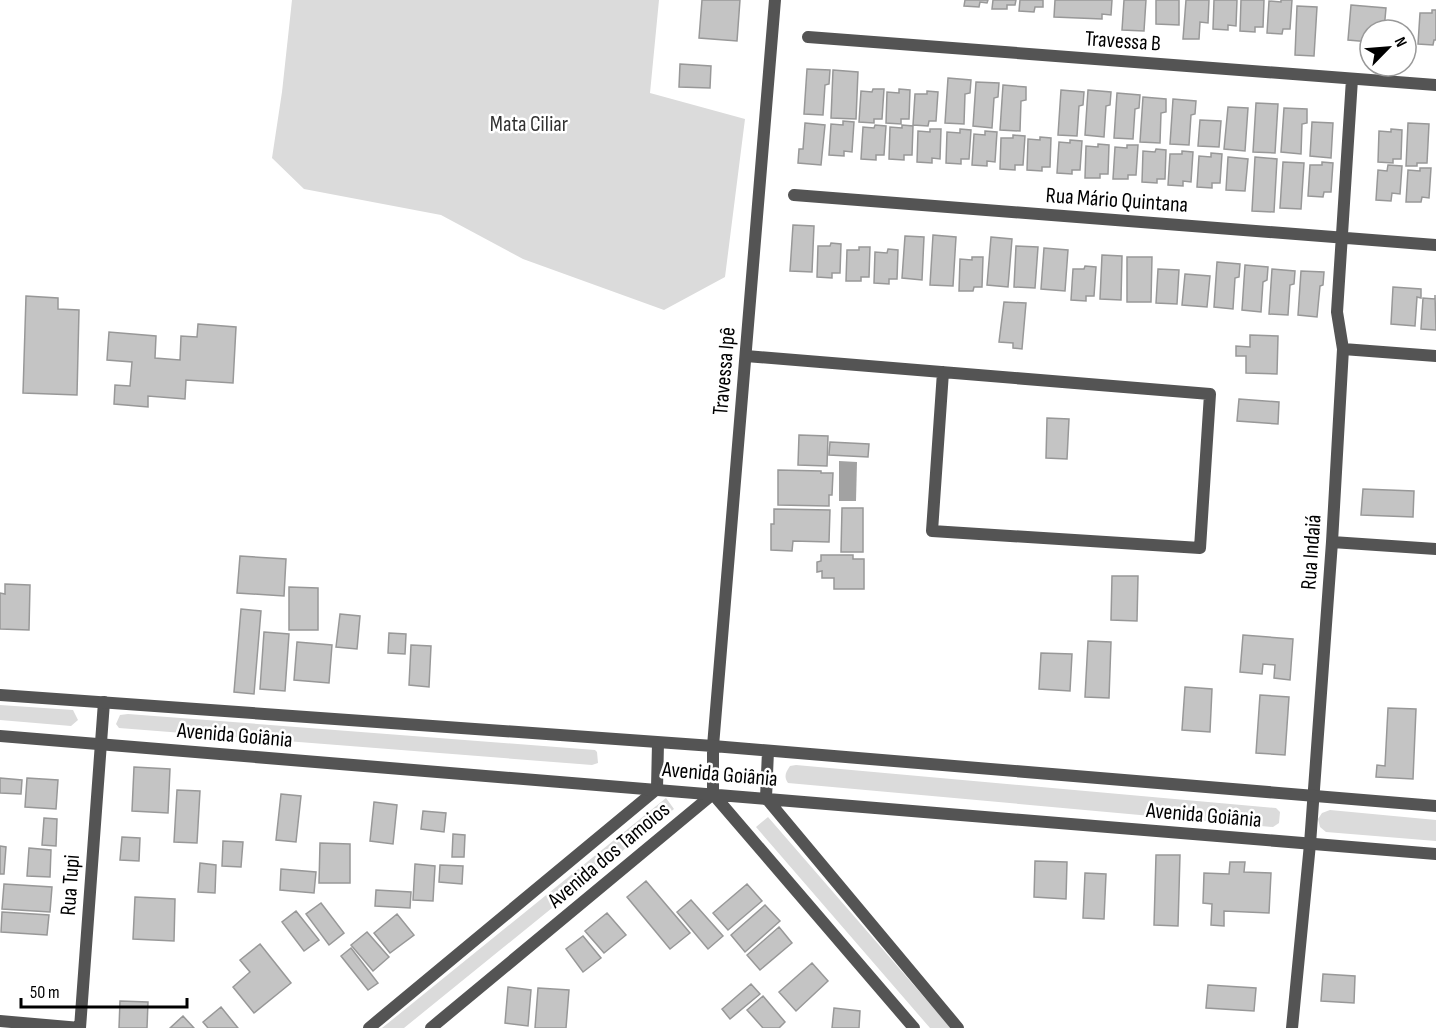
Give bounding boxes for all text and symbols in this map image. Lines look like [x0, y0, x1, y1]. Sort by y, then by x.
north arrow [1358, 18, 1418, 78]
street label: Travessa B [1084, 25, 1162, 58]
text: N [1390, 34, 1411, 50]
park label: Mata Ciliar [490, 111, 568, 138]
street label: Rua Mário Quintana [1045, 182, 1189, 219]
street label: Travessa Ipê [707, 326, 742, 416]
street label: Rua Indaiá [1295, 514, 1328, 591]
street label: Avenida Goiânia [175, 717, 294, 754]
street label: Avenida Goiânia [660, 756, 779, 793]
street label: Avenida dos Tamoios [542, 796, 676, 915]
street label: Avenida Goiânia [1144, 797, 1263, 834]
street label: Rua Tupi [55, 854, 86, 917]
scale bar [21, 971, 188, 1009]
text: 50 m [30, 982, 60, 1003]

